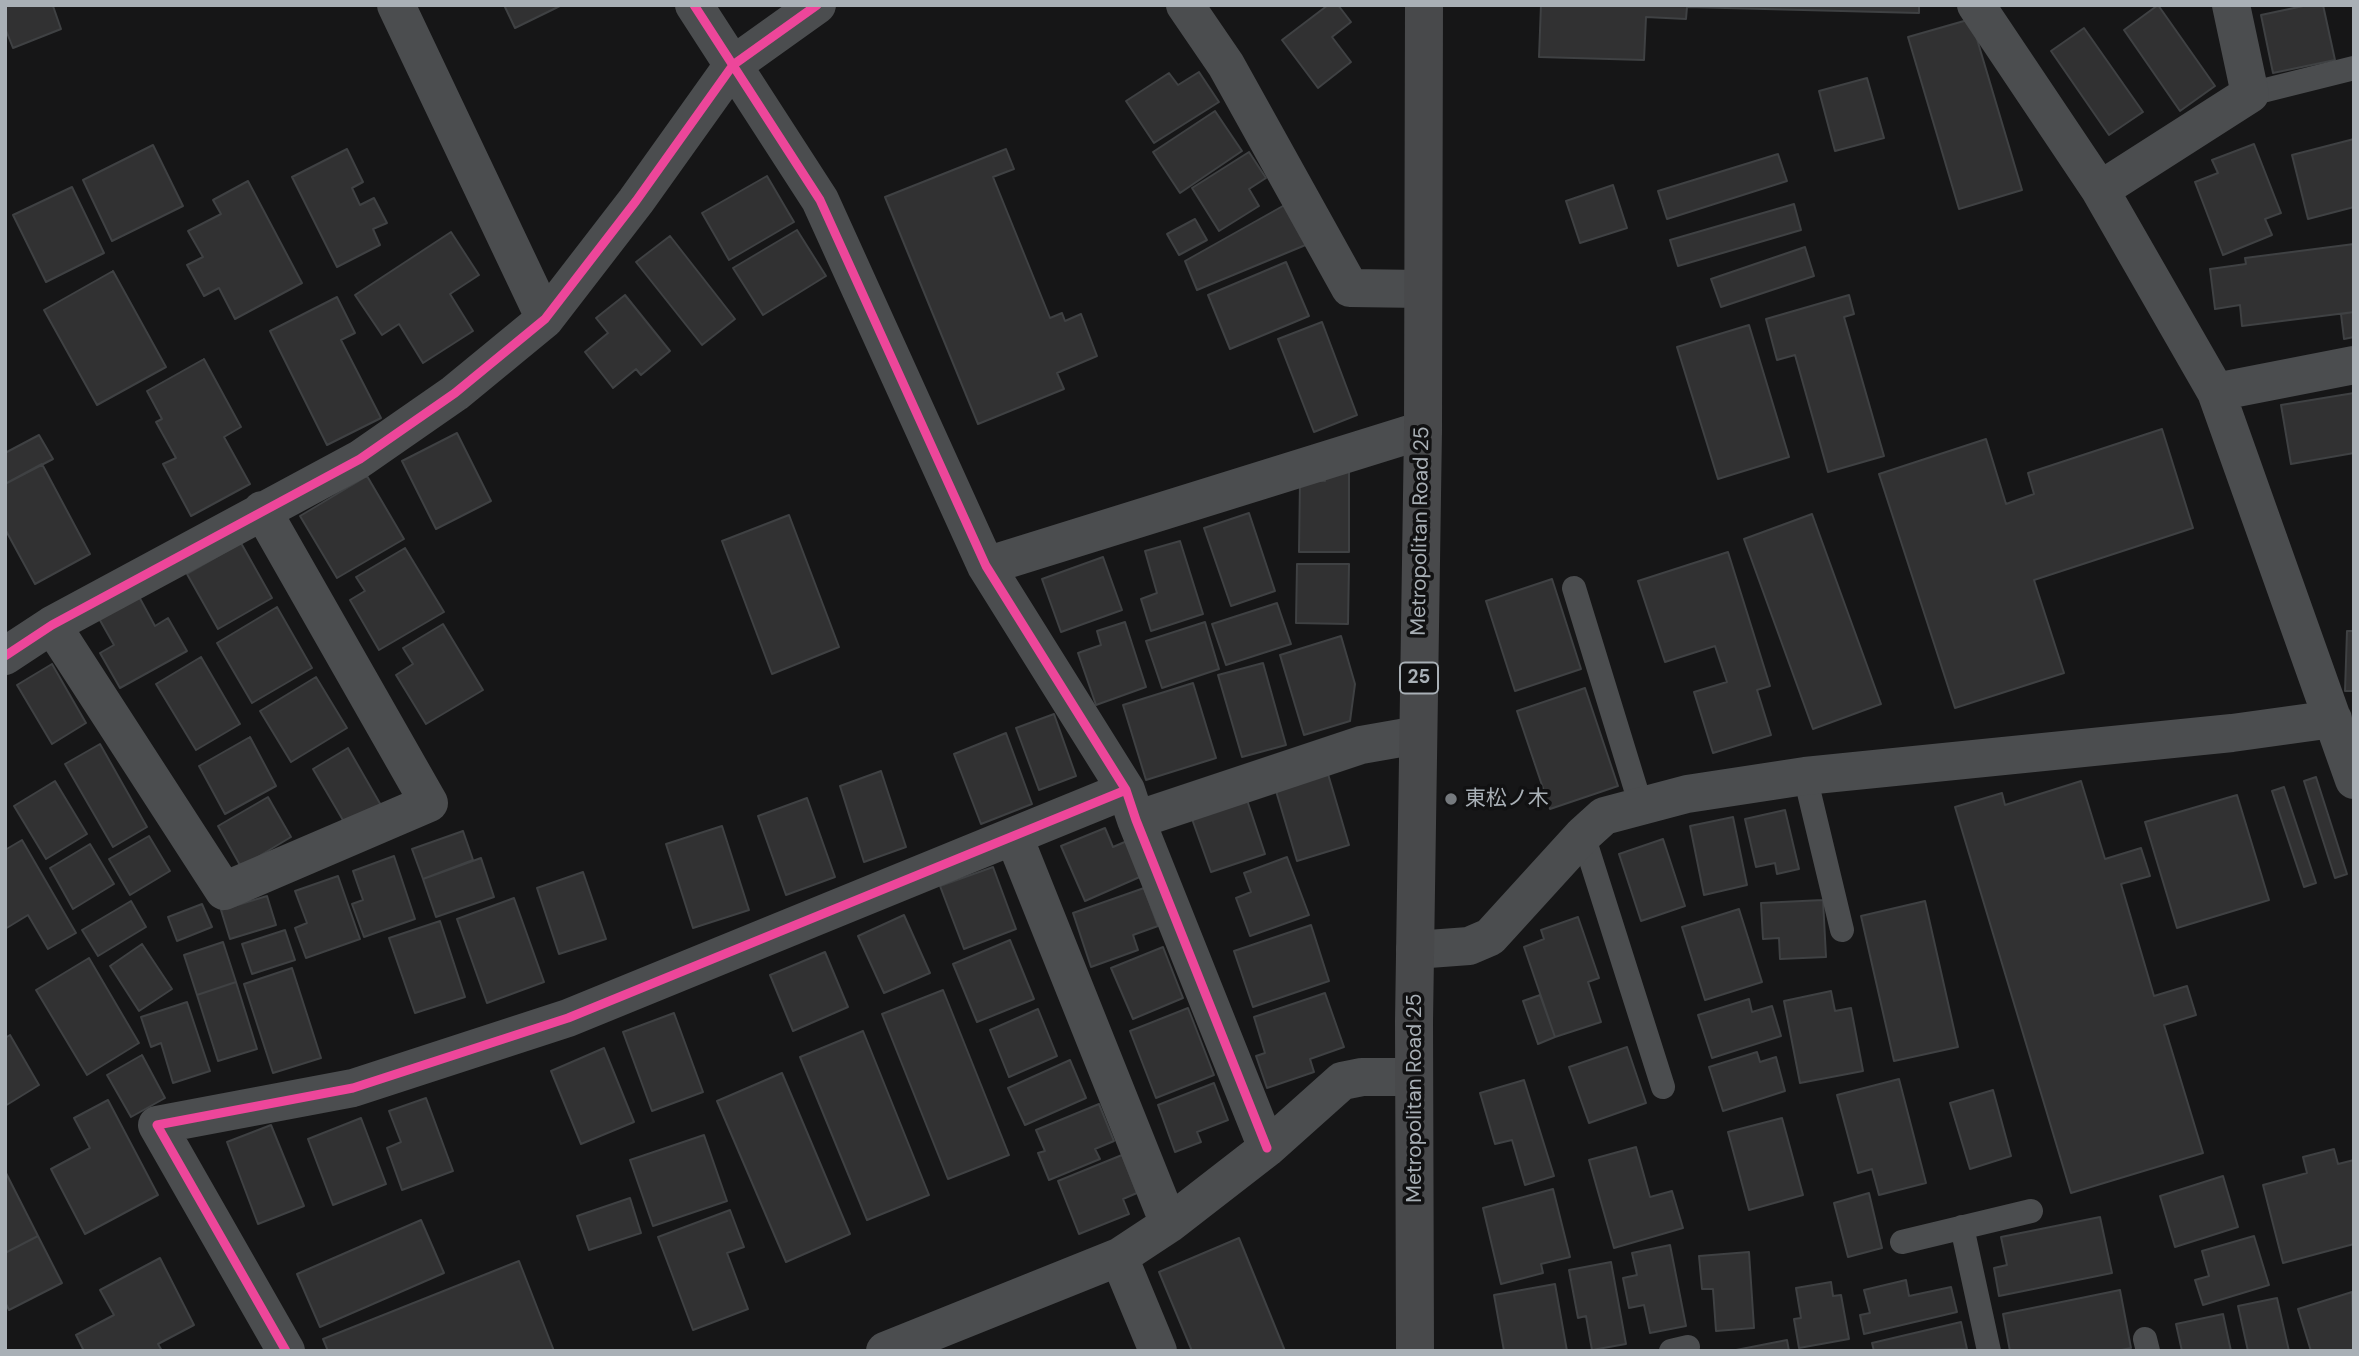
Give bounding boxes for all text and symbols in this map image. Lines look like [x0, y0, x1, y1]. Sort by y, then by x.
street label: Metropolitan Road 25 [1407, 426, 1435, 636]
road number: 25 [1400, 663, 1438, 694]
place label: 東松ノ木 [1465, 786, 1549, 812]
marker: 東松ノ木 [1443, 791, 1459, 807]
street label: Metropolitan Road 25 [1402, 993, 1428, 1203]

